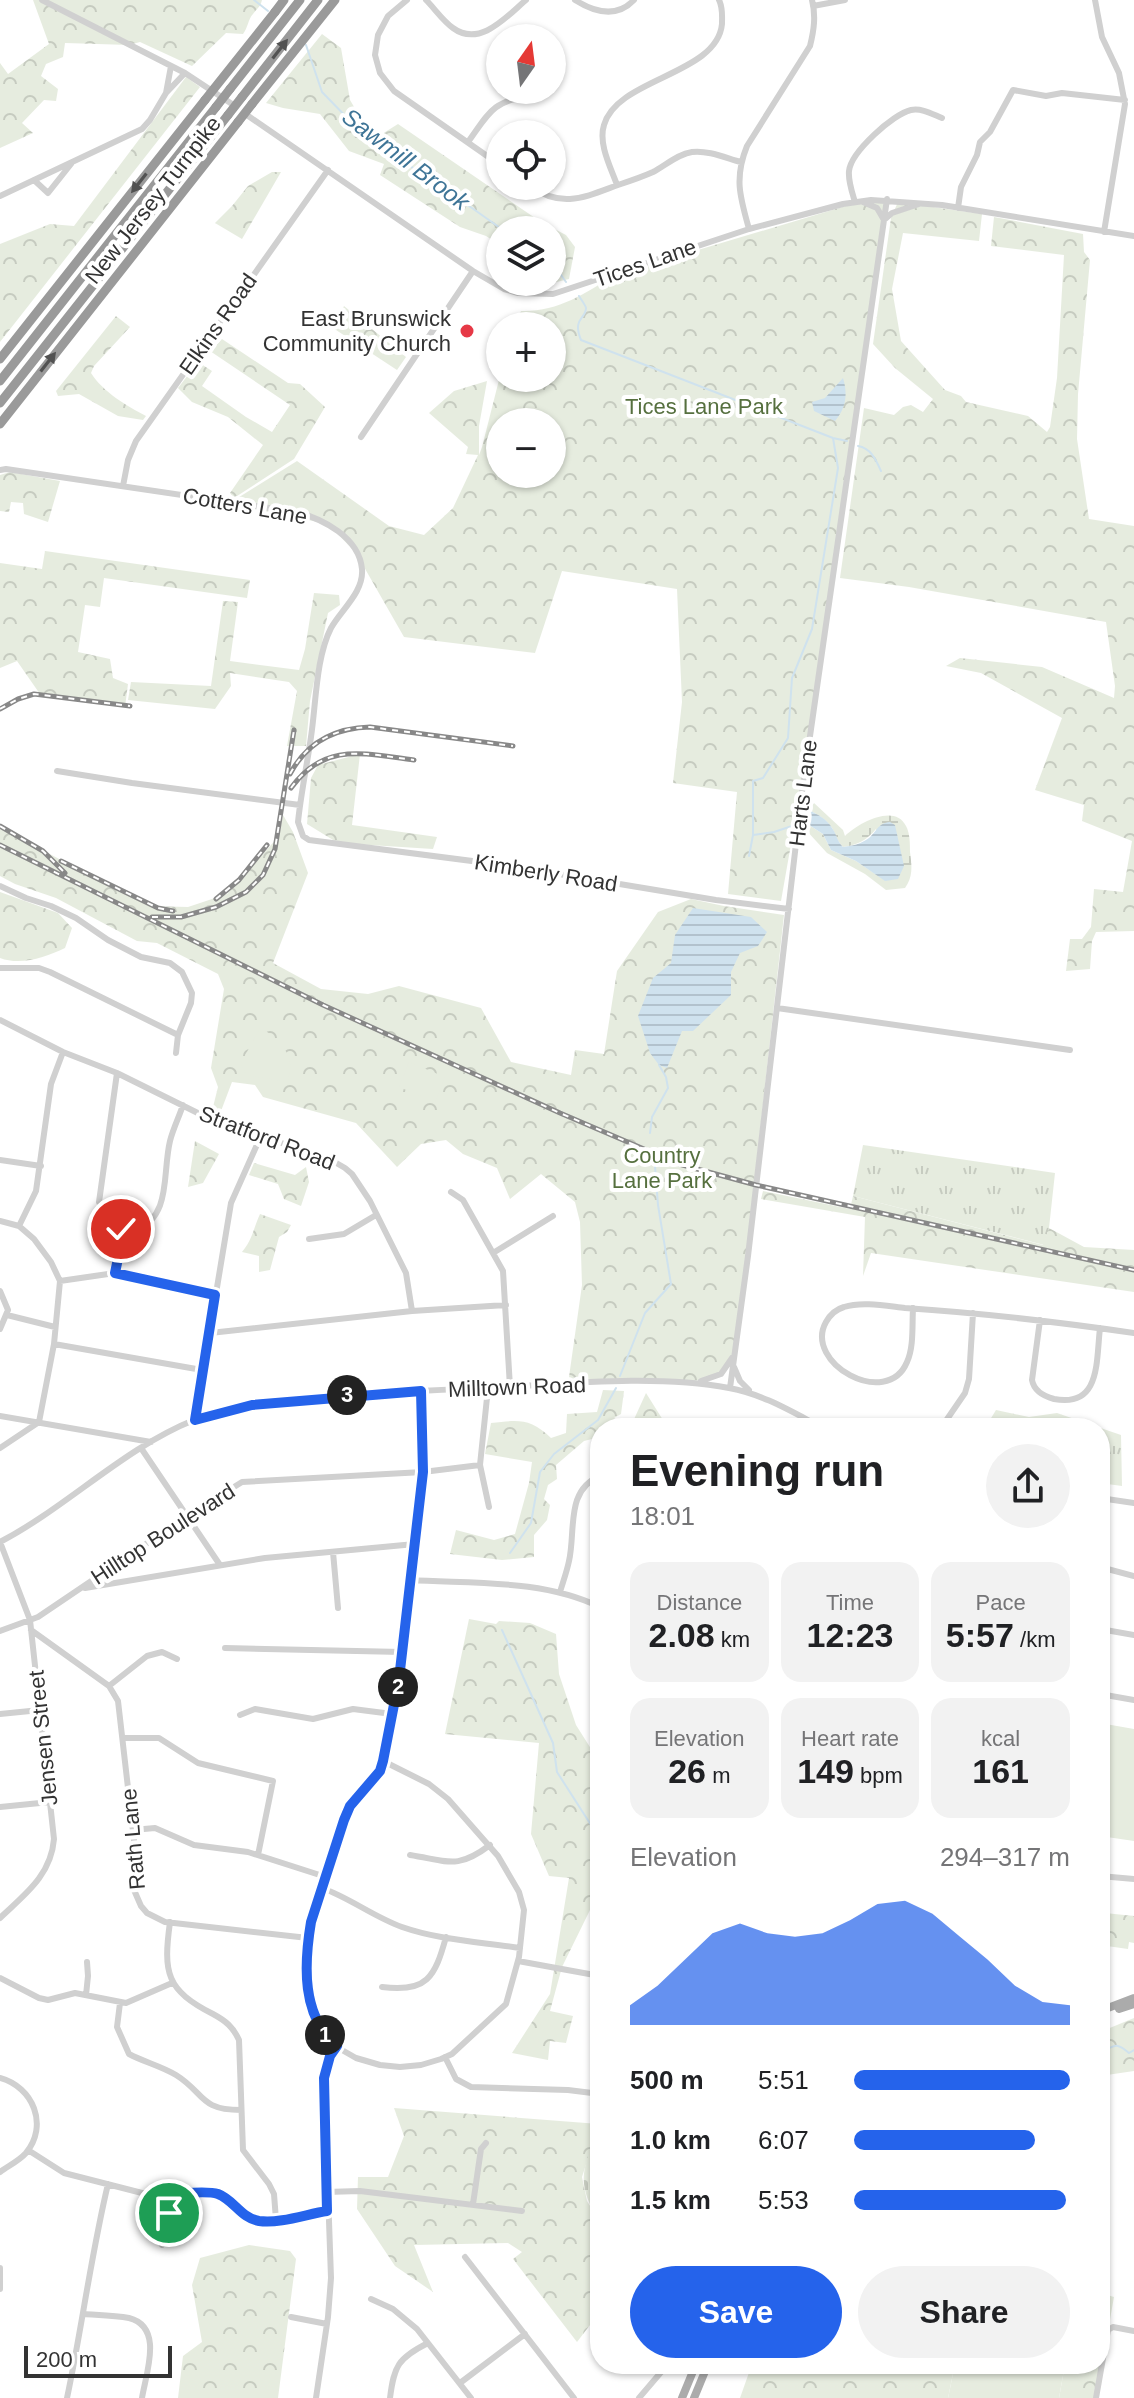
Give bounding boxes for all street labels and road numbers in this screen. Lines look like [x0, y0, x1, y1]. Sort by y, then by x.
street label: New Jersey Turnpike [80, 111, 226, 289]
street label: Tices Lane [590, 234, 700, 292]
street label: Elkins Road [174, 269, 262, 379]
street label: Cotters Lane [181, 483, 309, 529]
street label: Harts Lane [784, 738, 822, 848]
street label: Kimberly Road [473, 849, 619, 897]
street label: Stratford Road [196, 1101, 338, 1175]
street label: Milltown Road [448, 1372, 586, 1402]
street label: Hilltop Boulevard [86, 1478, 240, 1590]
street label: Jensen Street [23, 1669, 63, 1807]
street label: Rath Lane [116, 1787, 150, 1891]

